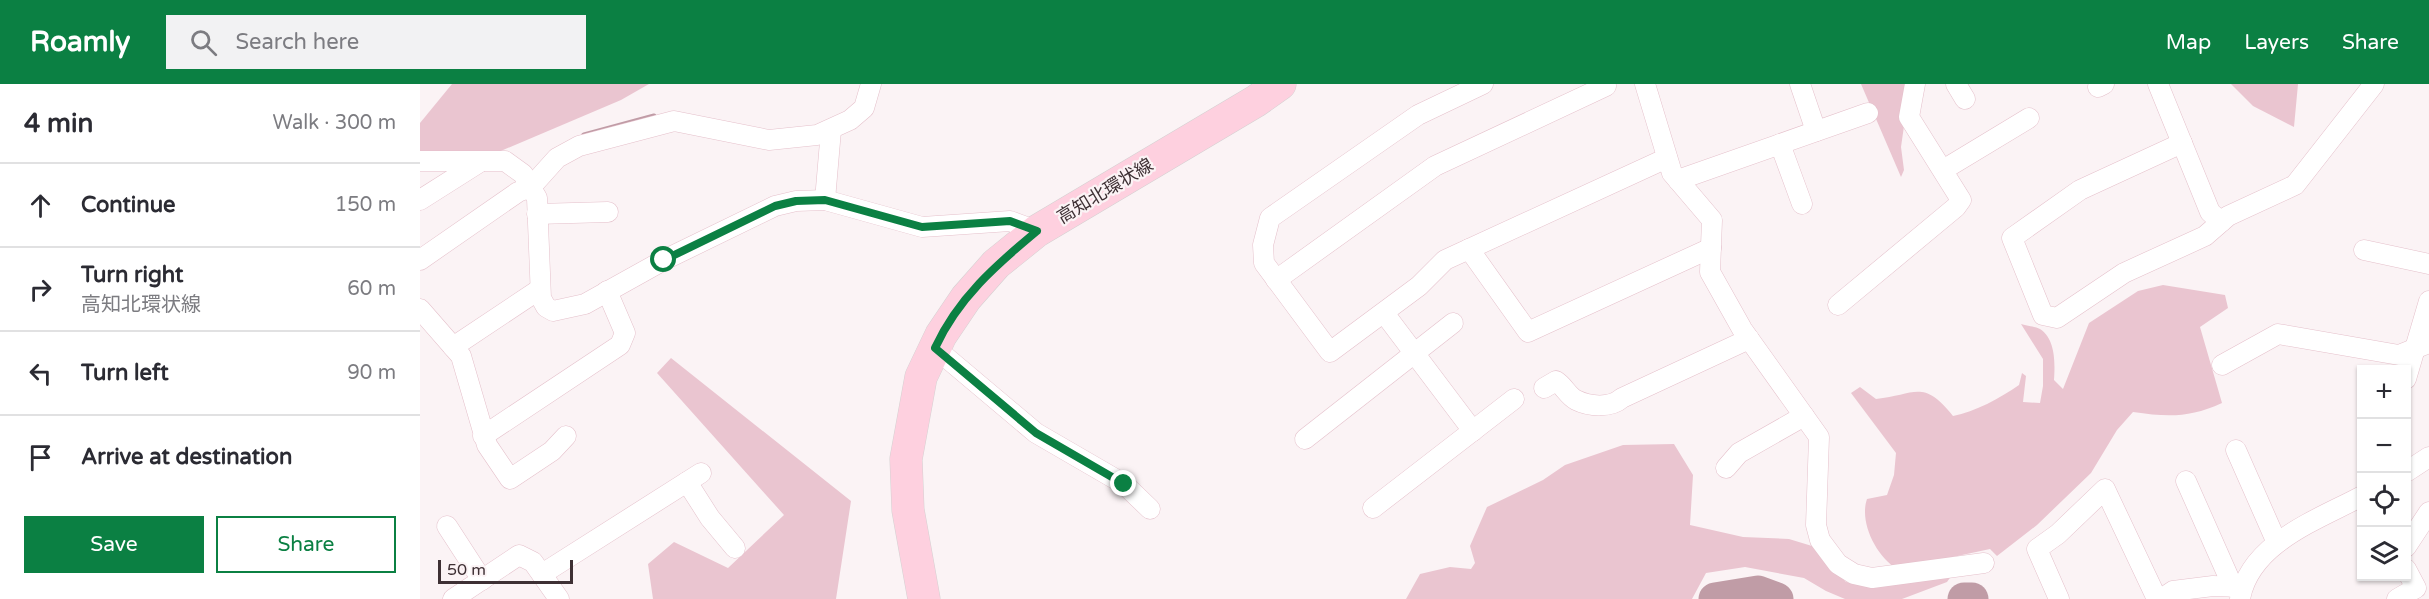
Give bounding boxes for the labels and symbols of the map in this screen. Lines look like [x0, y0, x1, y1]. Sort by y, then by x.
street label: 高知北環状線 [1053, 154, 1157, 228]
route start [650, 246, 676, 272]
route end [1110, 470, 1136, 496]
scale bar [438, 557, 573, 584]

